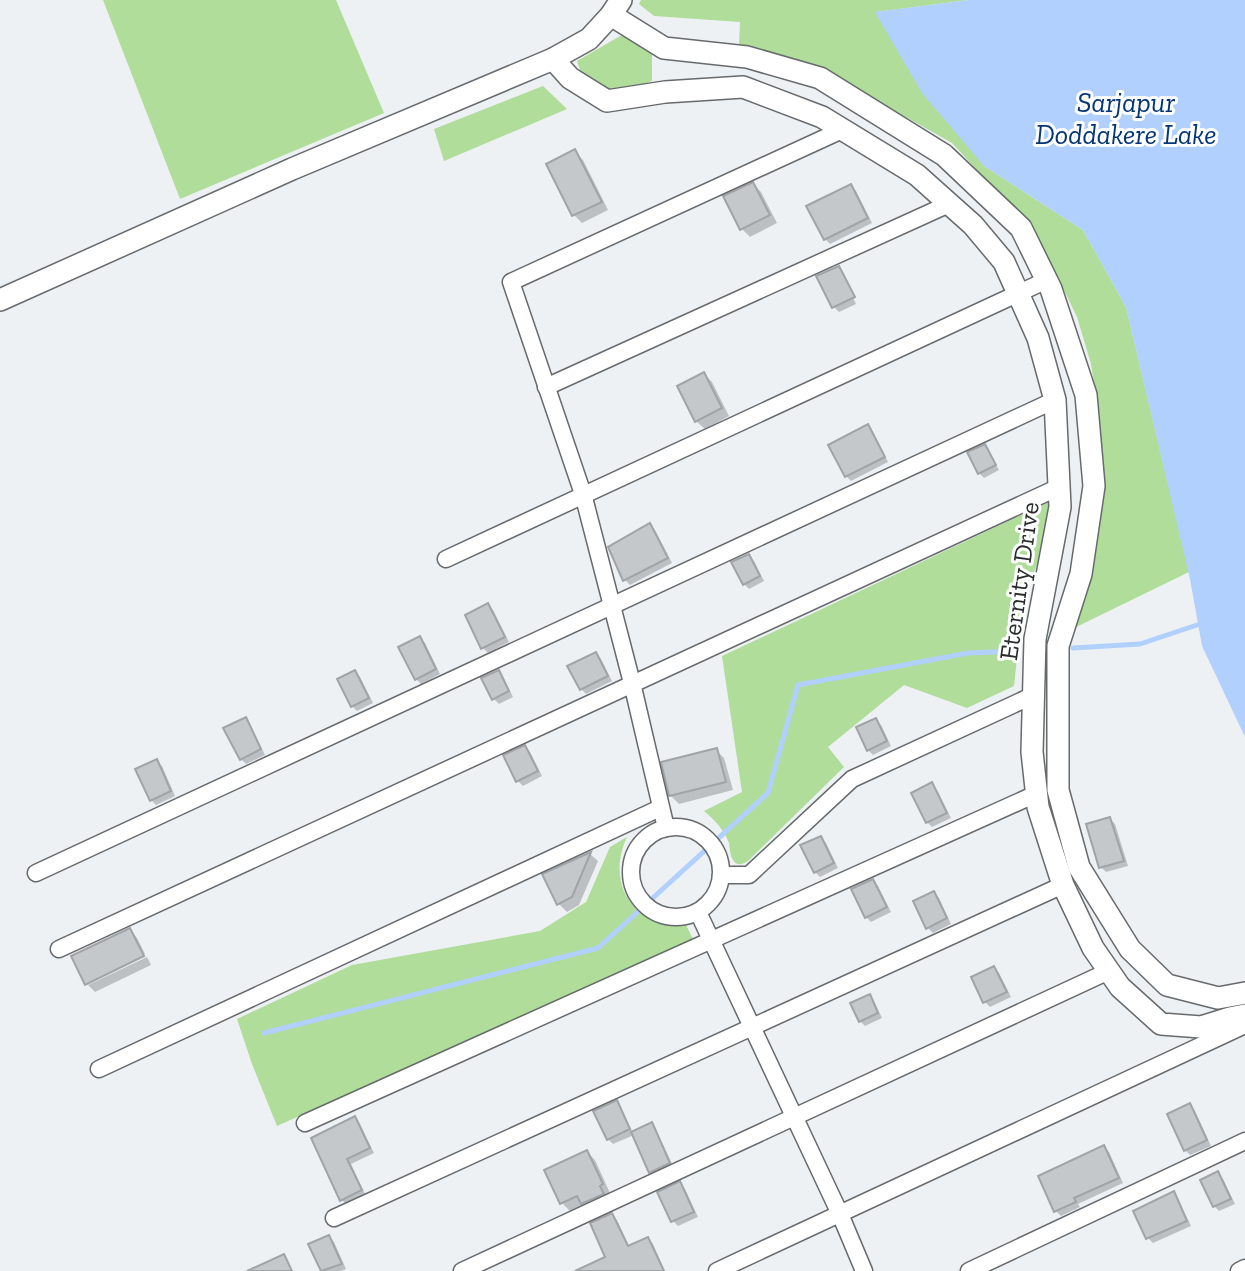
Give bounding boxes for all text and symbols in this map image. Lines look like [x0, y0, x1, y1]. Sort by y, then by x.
water label: Sarjapur Doddakere Lake [1036, 86, 1216, 151]
street label: Eternity Drive [992, 500, 1046, 662]

